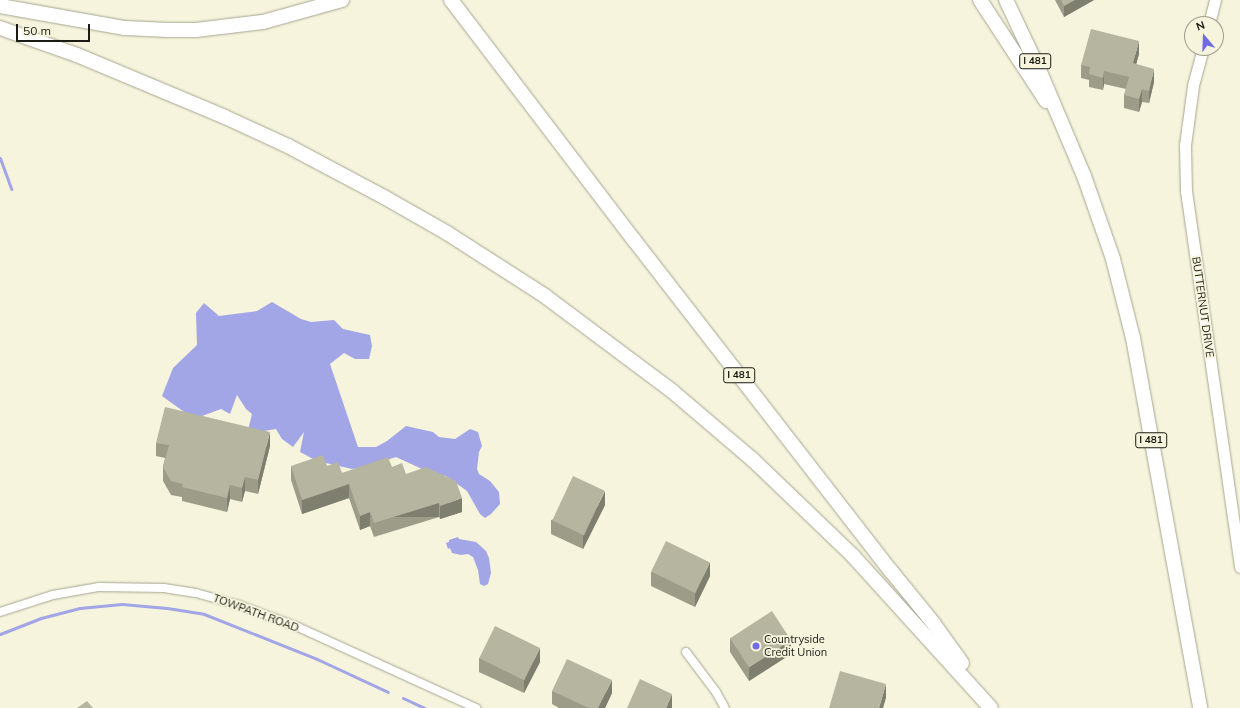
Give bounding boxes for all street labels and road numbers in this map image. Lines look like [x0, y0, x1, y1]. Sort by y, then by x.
road number: I 481 [1019, 53, 1051, 69]
street label: BUTTERNUT DRIVE [1189, 256, 1217, 358]
road number: I 481 [723, 367, 755, 383]
road number: I 481 [1135, 432, 1167, 448]
street label: TOWPATH ROAD [211, 591, 301, 635]

